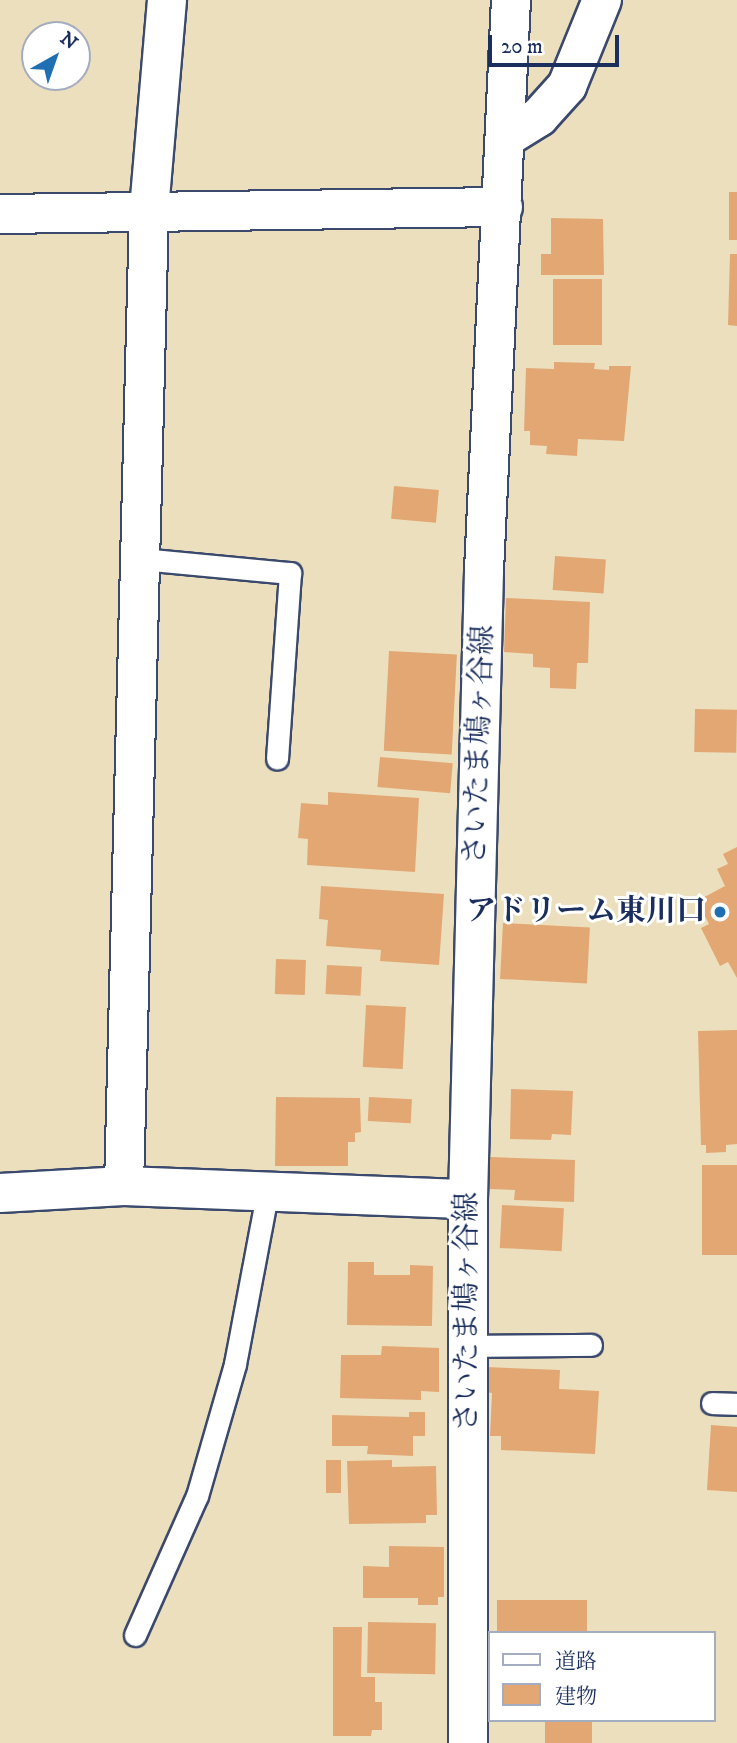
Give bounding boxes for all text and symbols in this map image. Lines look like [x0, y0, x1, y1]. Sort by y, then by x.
north arrow [21, 21, 91, 91]
scale bar [492, 21, 623, 65]
text: N [55, 27, 82, 55]
text: 20 m [501, 34, 543, 60]
street label: さいたま鳩ヶ谷線 [458, 624, 502, 866]
place label: アドリーム東川口 [466, 894, 706, 930]
marker: アドリーム東川口 [712, 904, 728, 920]
street label: さいたま鳩ヶ谷線 [450, 1192, 486, 1432]
legend [489, 1631, 716, 1722]
text: 道路 [555, 1649, 597, 1675]
text: 建物 [555, 1684, 597, 1710]

